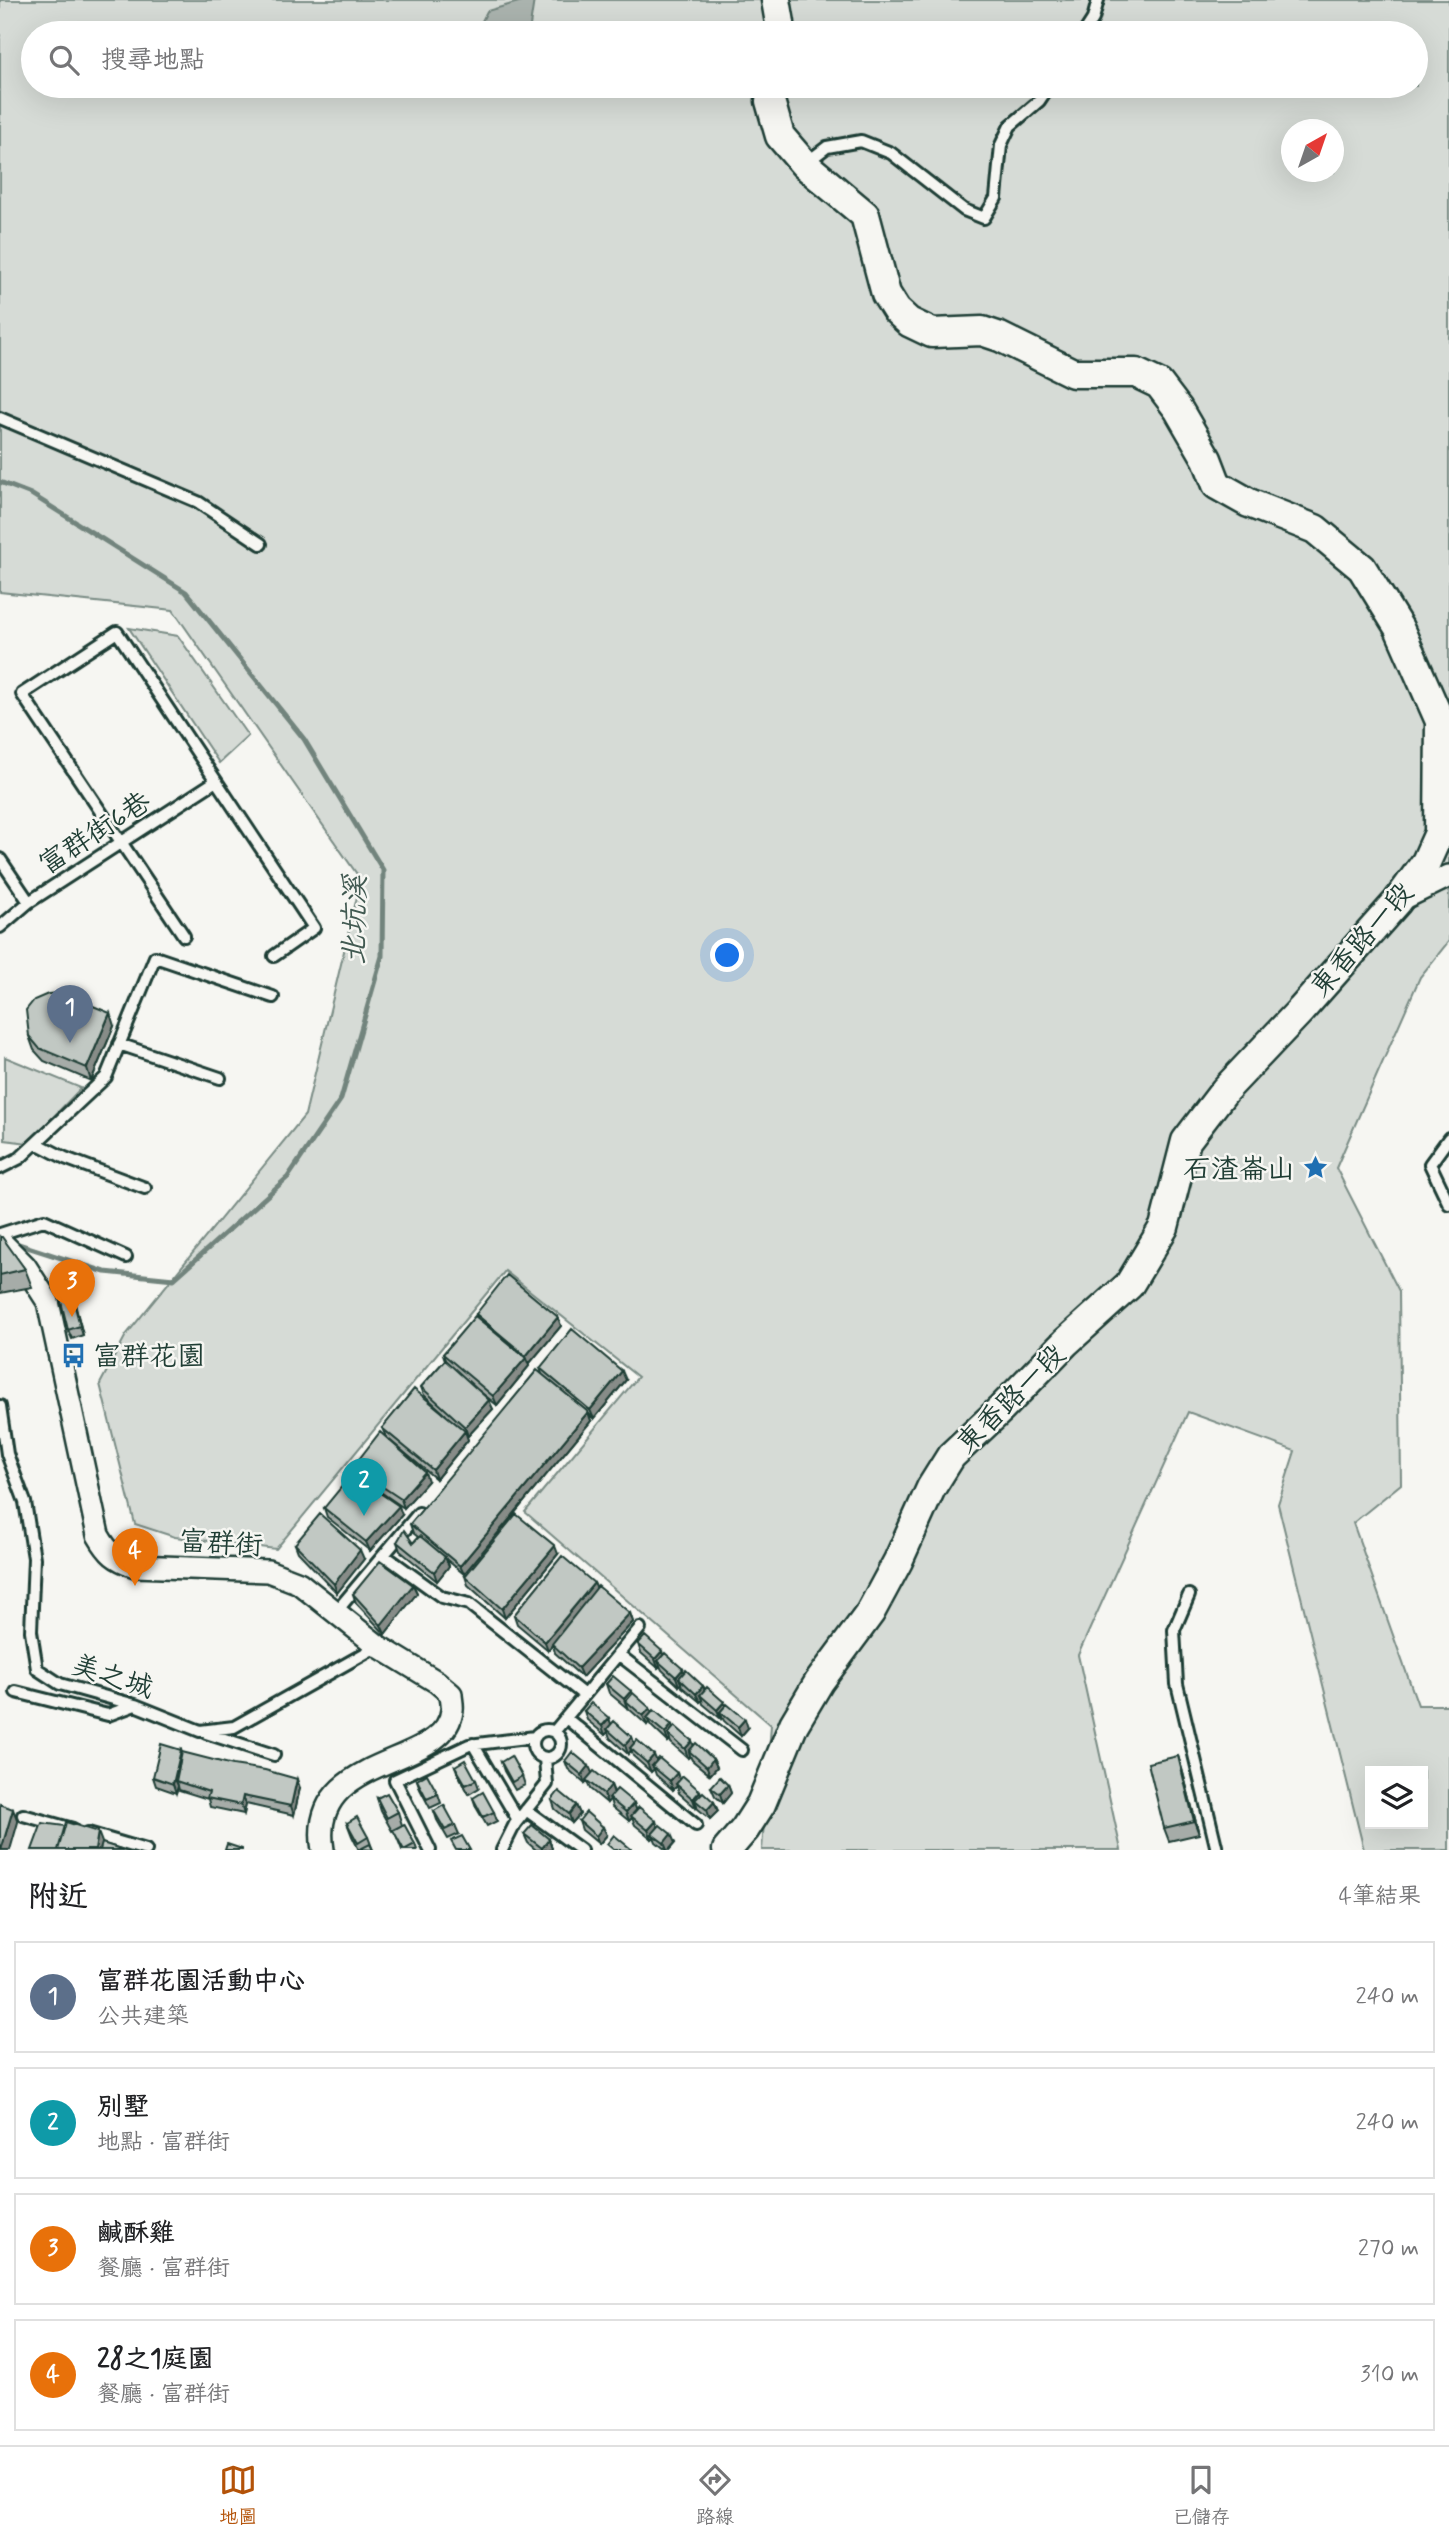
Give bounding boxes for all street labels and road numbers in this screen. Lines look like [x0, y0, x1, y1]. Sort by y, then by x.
street label: 富群街6巷 [32, 784, 159, 884]
street label: 東香路一段 [1303, 876, 1423, 1006]
street label: 東香路一段 [949, 1337, 1074, 1462]
street label: 富群街 [178, 1524, 264, 1565]
street label: 美之城 [67, 1647, 158, 1708]

